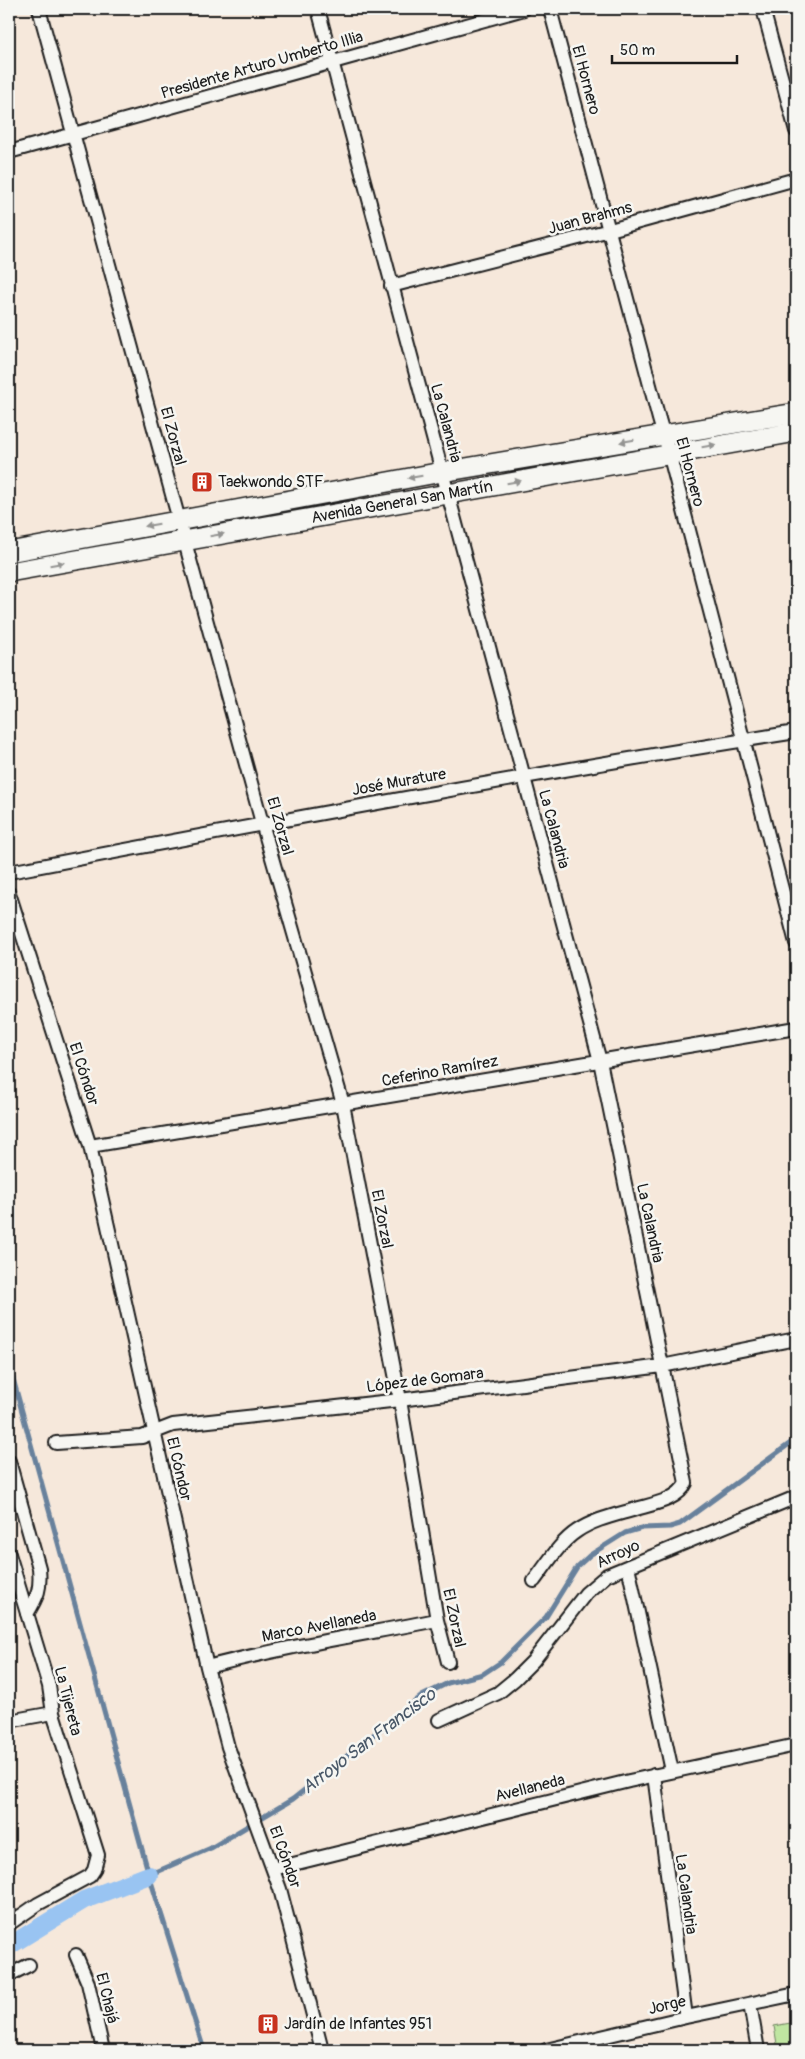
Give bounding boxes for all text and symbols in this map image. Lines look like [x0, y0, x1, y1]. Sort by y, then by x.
street label: Presidente Arturo Umberto Illia [159, 27, 365, 103]
scale bar [612, 32, 738, 64]
text: 50 m [620, 41, 655, 60]
street label: El Hornero [567, 43, 605, 117]
street label: Juan Brahms [546, 197, 634, 239]
street label: La Calandria [426, 381, 466, 465]
street label: El Zorzal [156, 405, 190, 467]
street label: El Hornero [671, 435, 709, 509]
one-way arrow [619, 438, 635, 446]
one-way arrow [701, 442, 717, 450]
building icon: Taekwondo STF [190, 470, 214, 494]
place label: Taekwondo STF [218, 472, 324, 492]
one-way arrow [407, 474, 423, 482]
street label: Avenida General San Martín [310, 476, 494, 528]
one-way arrow [507, 478, 522, 486]
one-way arrow [144, 522, 160, 530]
one-way arrow [209, 530, 225, 538]
one-way arrow [49, 559, 65, 567]
street label: José Murature [350, 764, 448, 800]
street label: La Calandria [534, 787, 574, 871]
street label: El Zorzal [262, 795, 298, 857]
street label: El Cóndor [64, 1040, 104, 1108]
street label: Ceferino Ramírez [380, 1051, 500, 1091]
street label: La Calandria [632, 1181, 668, 1265]
street label: El Zorzal [366, 1188, 398, 1250]
street label: López de Gomara [365, 1363, 485, 1397]
street label: El Cóndor [162, 1435, 196, 1503]
street label: Arroyo [593, 1535, 643, 1573]
street label: El Zorzal [438, 1587, 470, 1649]
street label: Marco Avellaneda [260, 1605, 378, 1647]
street label: La Tijereta [50, 1664, 86, 1738]
water label: Arroyo San Francisco [297, 1682, 442, 1799]
street label: Avellaneda [493, 1770, 567, 1806]
street label: El Cóndor [264, 1823, 306, 1891]
street label: La Calandria [670, 1853, 702, 1935]
street label: El Chajá [91, 1971, 123, 2025]
street label: Jorge [646, 1991, 688, 2019]
building icon: Jardín de Infantes 951 [256, 2012, 280, 2036]
place label: Jardín de Infantes 951 [284, 2014, 432, 2034]

